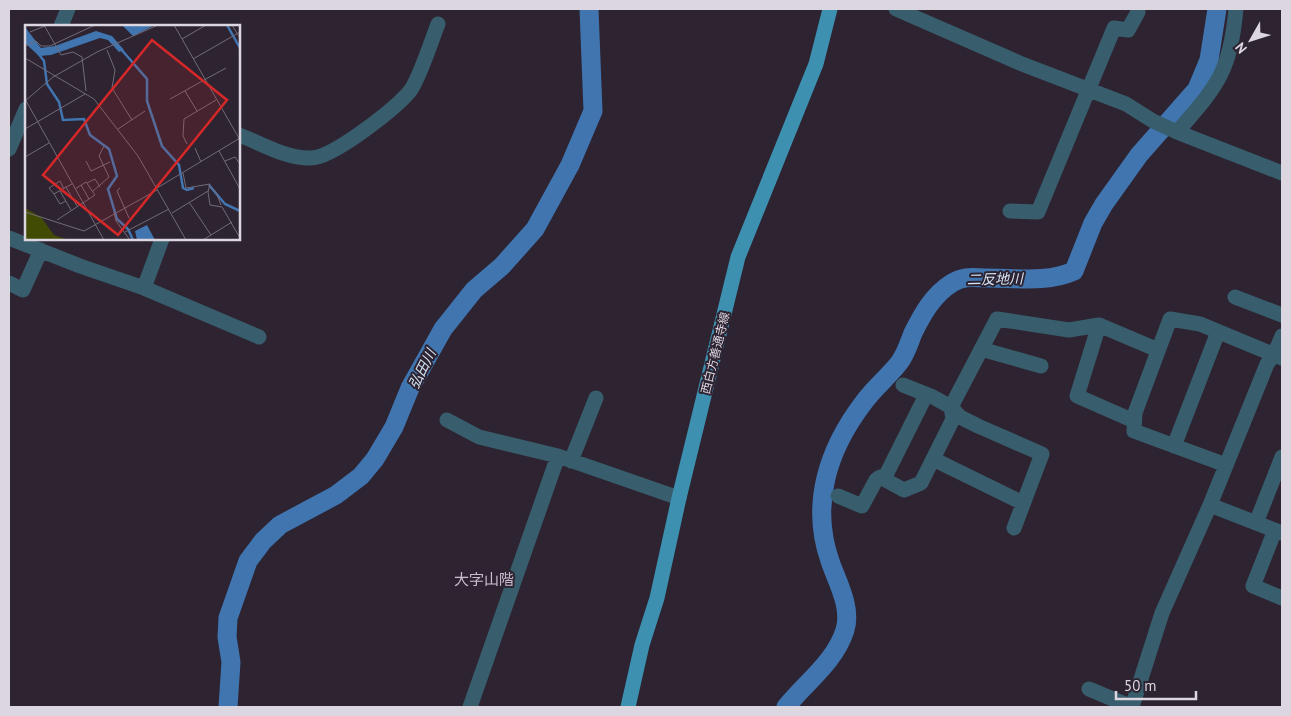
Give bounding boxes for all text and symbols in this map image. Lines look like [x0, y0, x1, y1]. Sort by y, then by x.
north arrow [1226, 15, 1276, 65]
inset map [25, 25, 240, 240]
text: N [1231, 39, 1251, 57]
water label: 二反地川 [967, 269, 1025, 288]
street label: 西白方善通寺線 [698, 310, 732, 396]
water label: 弘田川 [404, 344, 440, 392]
district label: 大字山階 [454, 570, 514, 589]
scale bar [1116, 668, 1196, 700]
text: 50 m [1124, 676, 1157, 695]

